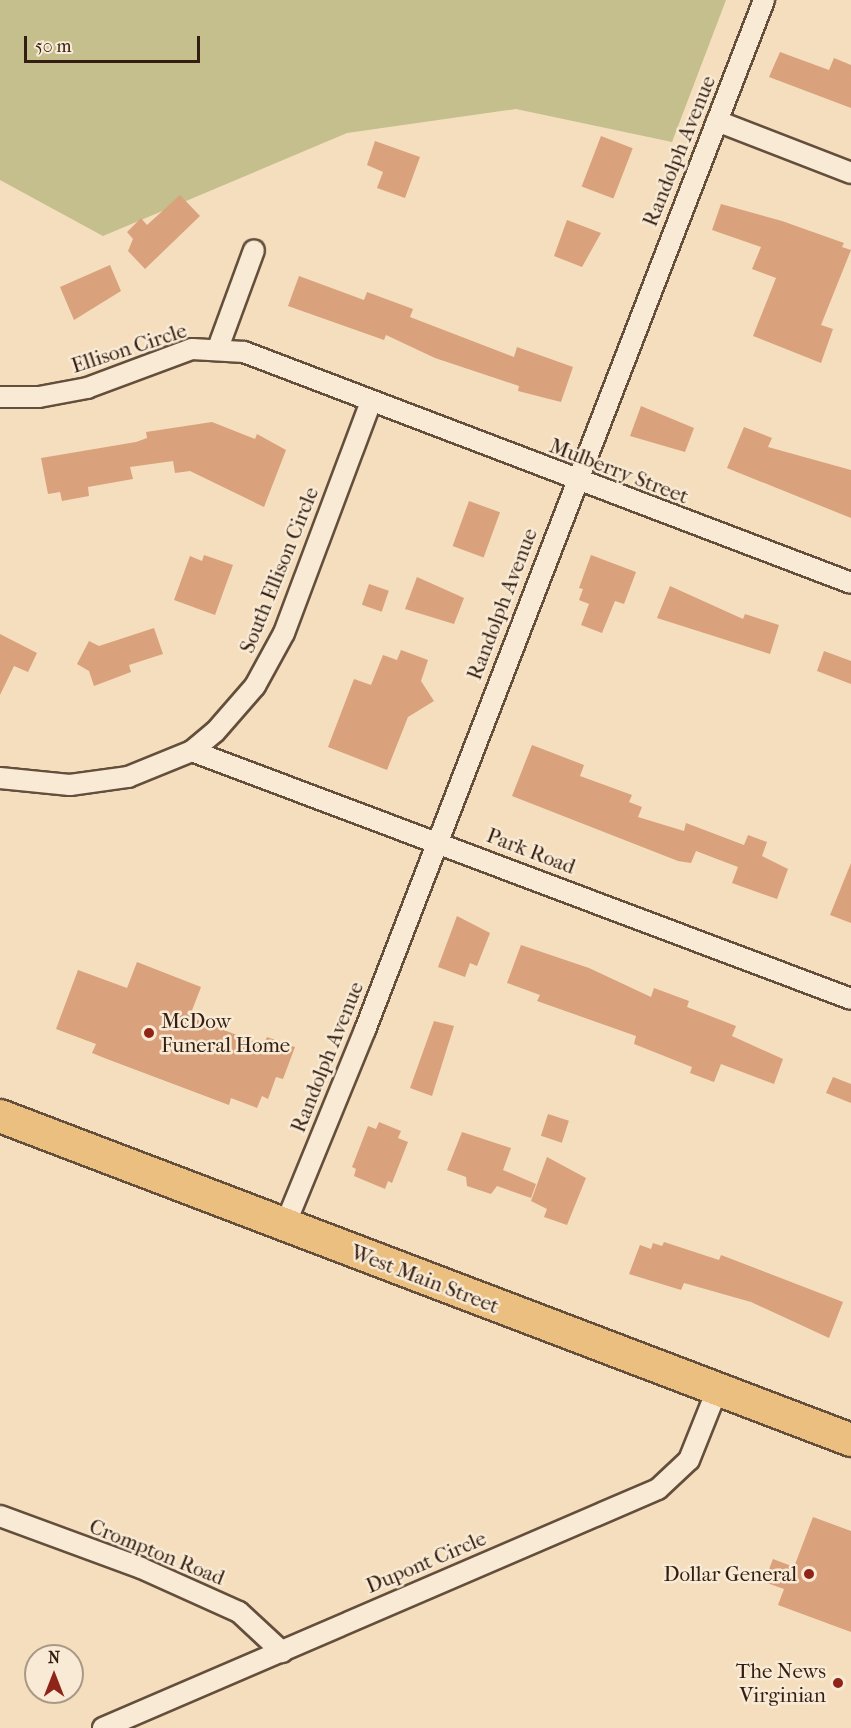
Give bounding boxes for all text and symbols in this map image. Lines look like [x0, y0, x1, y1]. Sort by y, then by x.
scale bar [27, 24, 202, 62]
text: 50 m [35, 36, 71, 57]
street label: Randolph Avenue [637, 72, 721, 230]
street label: Ellison Circle [68, 317, 190, 379]
street label: Mulberry Street [546, 433, 692, 509]
street label: South Ellison Circle [234, 483, 324, 657]
street label: Randolph Avenue [462, 525, 542, 683]
street label: Park Road [483, 823, 579, 879]
street label: Randolph Avenue [285, 978, 369, 1136]
place label: McDow Funeral Home [161, 1008, 290, 1058]
marker: McDow Funeral Home [142, 1026, 156, 1040]
street label: West Main Street [347, 1239, 503, 1319]
street label: Crompton Road [86, 1513, 228, 1591]
street label: Dupont Circle [362, 1525, 490, 1599]
place label: Dollar General [664, 1561, 797, 1587]
marker: Dollar General [802, 1567, 816, 1581]
north arrow [24, 1644, 84, 1704]
text: N [48, 1648, 60, 1667]
place label: The News Virginian [736, 1658, 826, 1708]
marker: The News Virginian [831, 1676, 845, 1690]

